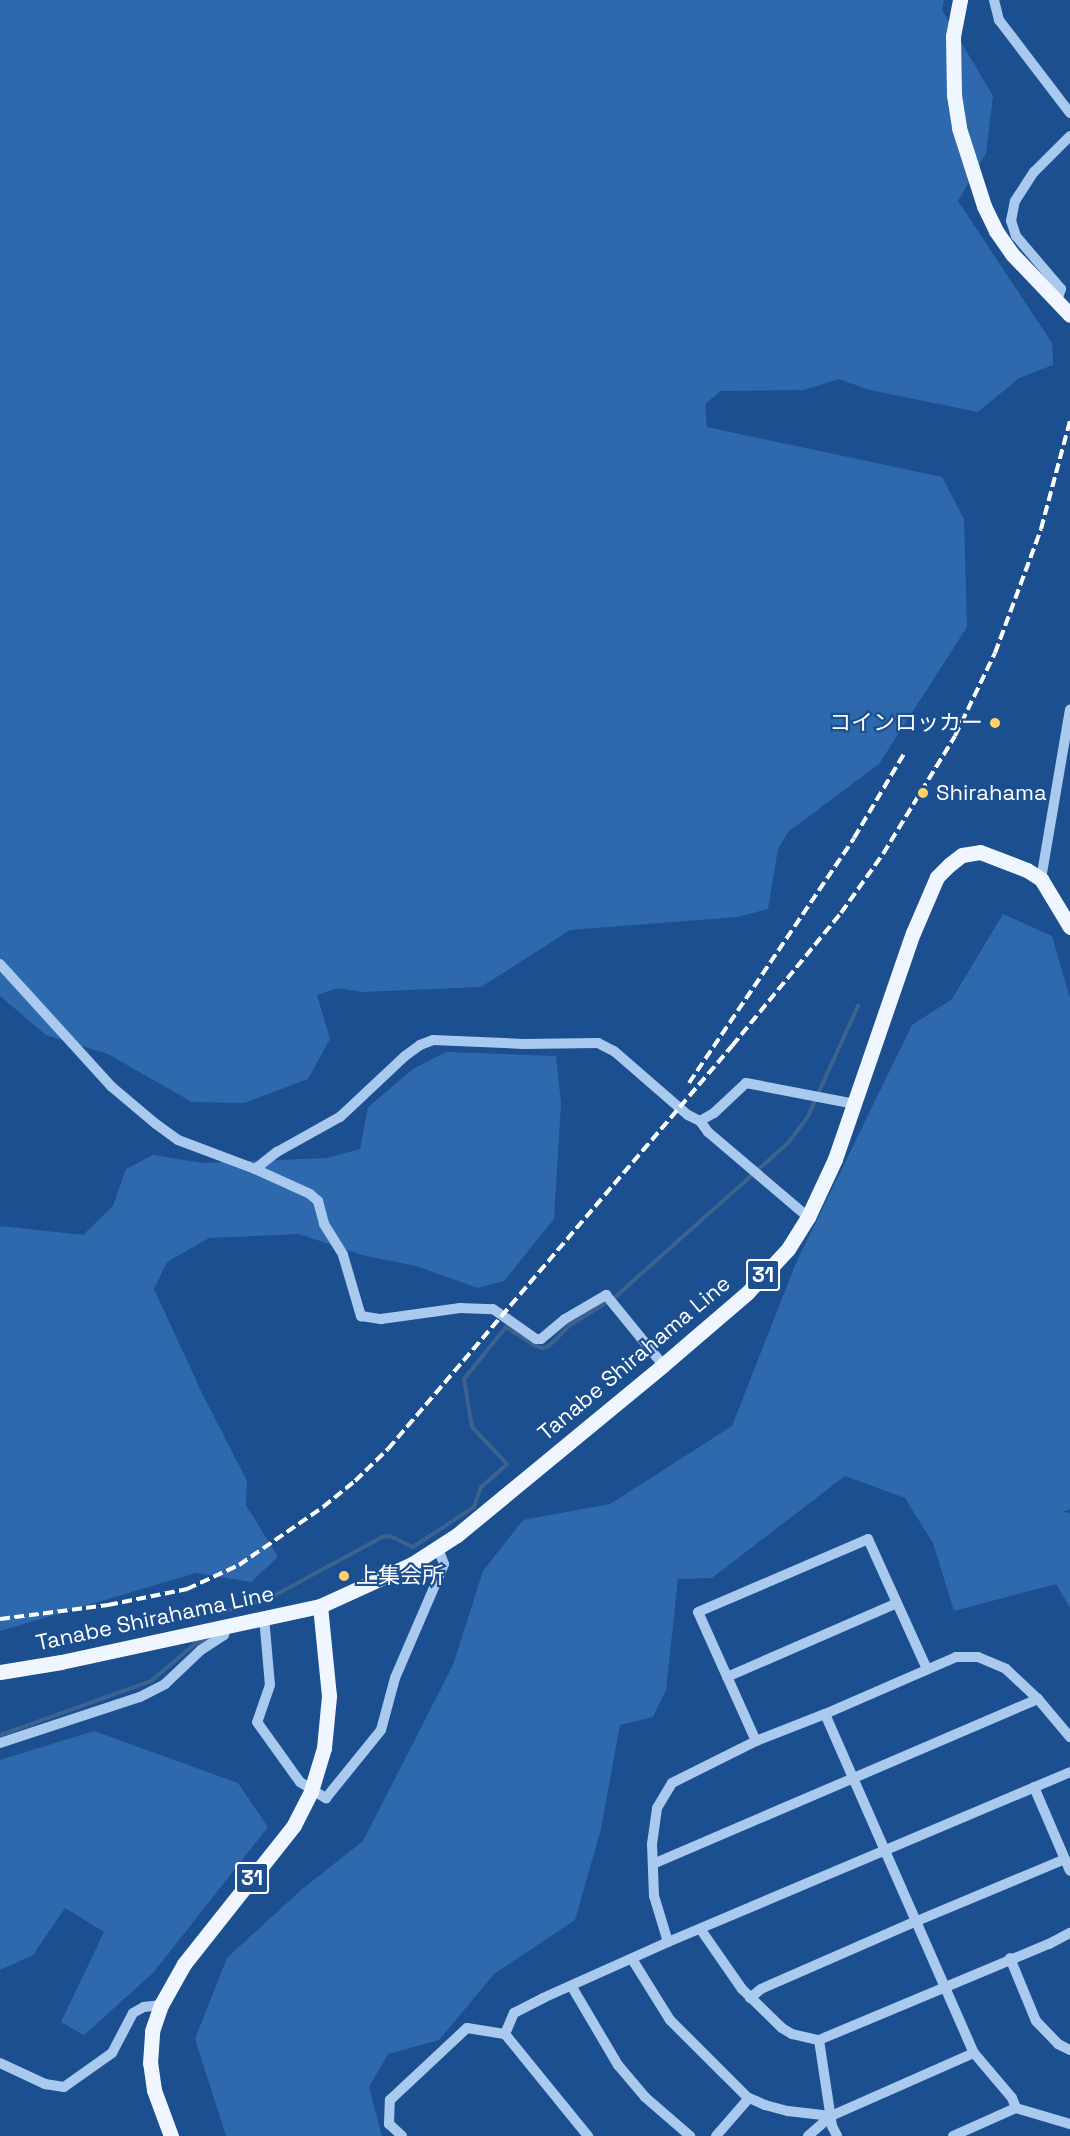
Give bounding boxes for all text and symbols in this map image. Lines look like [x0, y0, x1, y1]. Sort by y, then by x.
place label: コインロッカー [829, 710, 983, 736]
marker: コインロッカー [988, 716, 1002, 730]
place label: Shirahama [936, 780, 1047, 806]
marker: Shirahama [914, 784, 932, 802]
road number: 31 [745, 1257, 781, 1293]
street label: Tanabe Shirahama Line [532, 1270, 736, 1446]
place label: 上集会所 [356, 1563, 444, 1589]
marker: 上集会所 [337, 1569, 351, 1583]
street label: Tanabe Shirahama Line [33, 1580, 277, 1656]
road number: 31 [234, 1860, 270, 1896]

